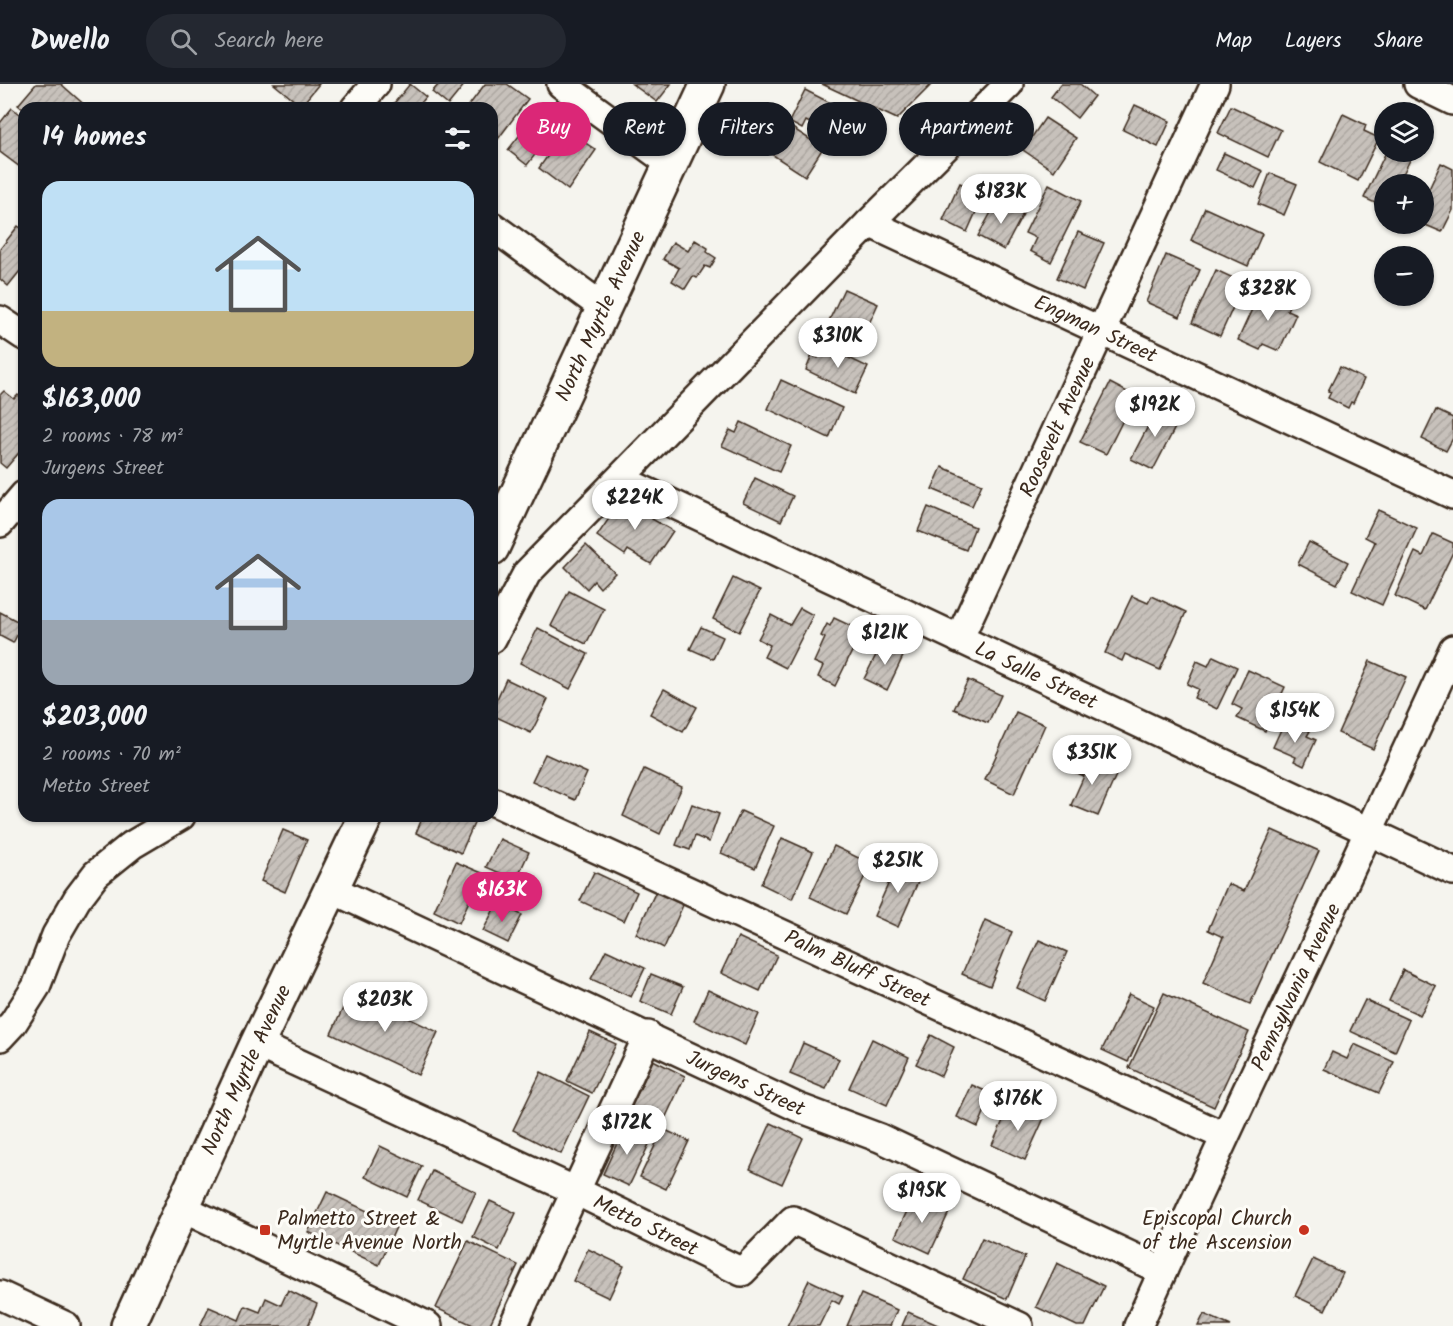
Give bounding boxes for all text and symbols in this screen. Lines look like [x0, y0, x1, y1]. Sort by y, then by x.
search box [146, 14, 566, 68]
text: Dwello [30, 19, 110, 64]
text: Search here [215, 24, 323, 59]
icon: search [167, 25, 200, 58]
text: Map [1215, 25, 1252, 58]
text: Layers [1285, 25, 1341, 58]
text: Share [1374, 25, 1423, 58]
chip: Buy [516, 102, 591, 156]
chip: Rent [603, 102, 686, 156]
chip: Filters [698, 102, 795, 156]
chip: New [807, 102, 887, 156]
chip: Apartment [899, 102, 1034, 156]
map controls [1374, 102, 1434, 306]
button: layers [1374, 102, 1434, 162]
text: 14 homes [42, 117, 147, 159]
icon: filters [441, 122, 474, 155]
pin: $183K [959, 174, 1043, 225]
button: + [1374, 174, 1434, 234]
text: $183K [975, 177, 1027, 209]
icon: home [204, 220, 312, 328]
street label: North Myrtle Avenue [547, 225, 656, 407]
button: − [1374, 246, 1434, 306]
pin: $328K [1226, 271, 1310, 322]
text: $328K [1239, 274, 1297, 306]
street label: Engman Street [1028, 287, 1163, 373]
pin: $310K [796, 318, 880, 369]
text: $310K [812, 321, 864, 353]
street label: Roosevelt Avenue [1012, 351, 1105, 503]
text: $163,000 [42, 379, 140, 421]
pin: $192K [1113, 387, 1197, 438]
text: $192K [1129, 390, 1181, 422]
text: 2 rooms · 78 m² [42, 421, 183, 453]
text: Jurgens Street [42, 453, 164, 485]
pin: $224K [593, 480, 677, 531]
text: $224K [606, 483, 664, 515]
icon: home [204, 538, 312, 646]
pin: $121K [843, 615, 927, 666]
text: $121K [861, 618, 909, 650]
street label: La Salle Street [969, 633, 1103, 720]
pin: $154K [1253, 693, 1337, 744]
text: $154K [1270, 696, 1320, 728]
text: $203,000 [42, 697, 147, 739]
pin: $351K [1050, 735, 1134, 786]
text: $351K [1067, 738, 1117, 770]
text: 2 rooms · 70 m² [42, 739, 181, 771]
text: Metto Street [42, 771, 150, 803]
pin: $251K [856, 843, 940, 894]
text: $251K [872, 846, 924, 878]
pin: $163K [460, 872, 544, 923]
text: $163K [476, 875, 528, 907]
street label: Pennsylvania Avenue [1243, 897, 1351, 1077]
street label: Palm Bluff Street [778, 922, 936, 1018]
street label: North Myrtle Avenue [193, 979, 301, 1161]
pin: $203K [343, 982, 427, 1033]
text: $203K [357, 985, 413, 1017]
street label: Jurgens Street [680, 1042, 810, 1127]
pin: $176K [976, 1081, 1060, 1132]
text: $176K [993, 1084, 1043, 1116]
pin: $172K [585, 1105, 669, 1156]
text: $172K [601, 1108, 653, 1140]
pin: $195K [880, 1173, 964, 1224]
text: $195K [897, 1176, 947, 1208]
street label: Metto Street [587, 1187, 704, 1267]
place label: Palmetto Street & Myrtle Avenue North [277, 1203, 462, 1260]
place label: Episcopal Church of the Ascension [1142, 1203, 1292, 1260]
marker: Palmetto Street & Myrtle Avenue North [258, 1223, 272, 1237]
marker: Episcopal Church of the Ascension [1297, 1223, 1311, 1237]

